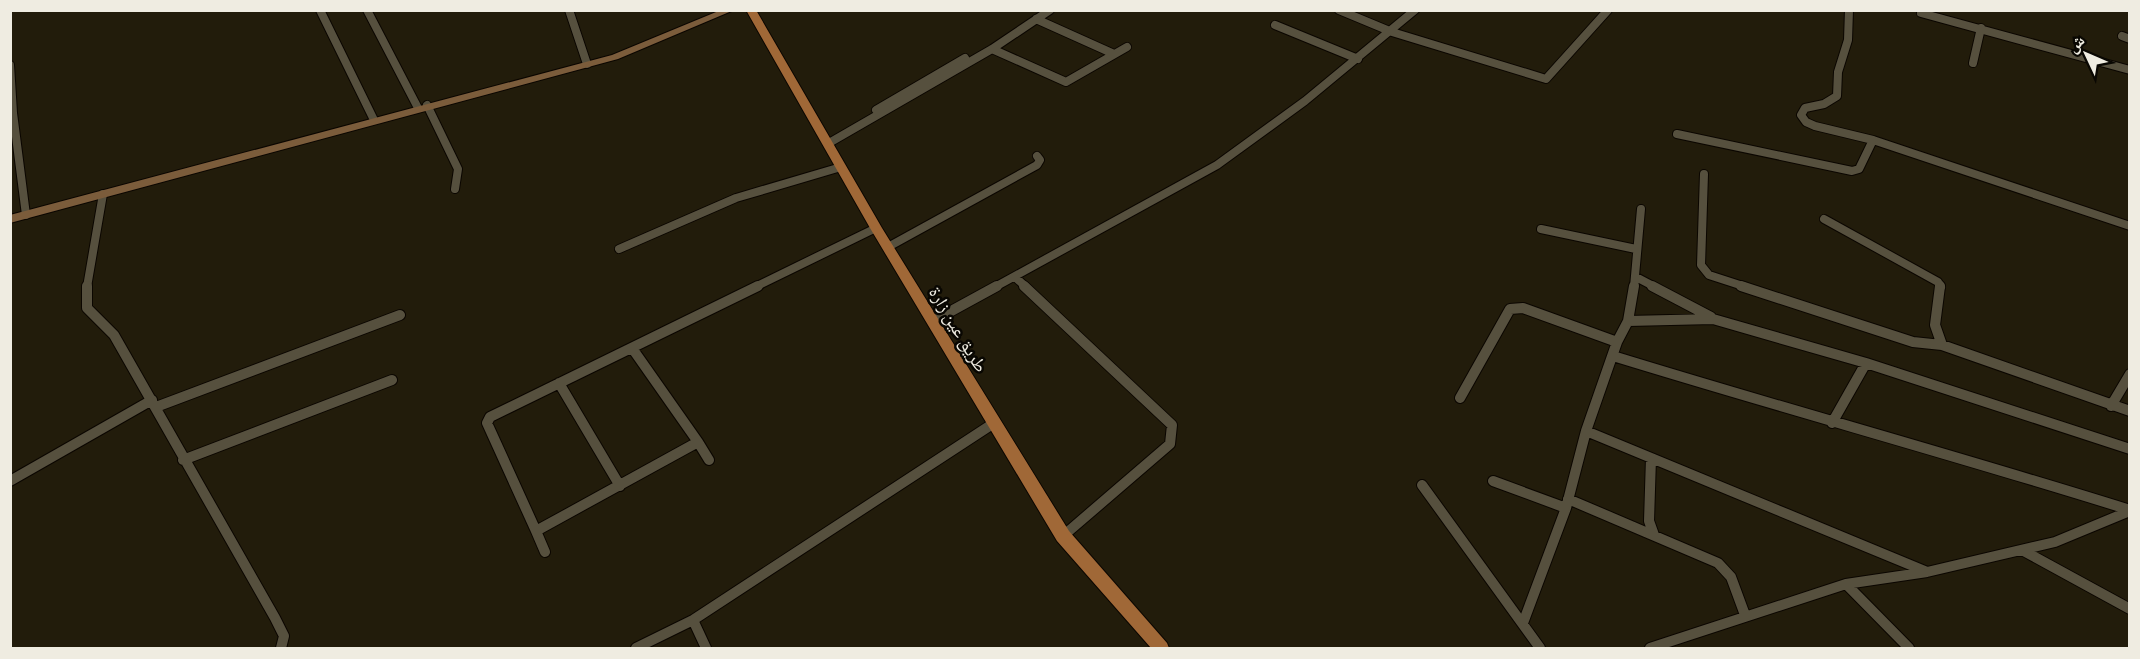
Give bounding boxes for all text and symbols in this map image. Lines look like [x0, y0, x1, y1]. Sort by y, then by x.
north arrow [2056, 24, 2116, 84]
text: ش [2062, 31, 2088, 57]
street label: طريق عين زارة [924, 282, 993, 376]

